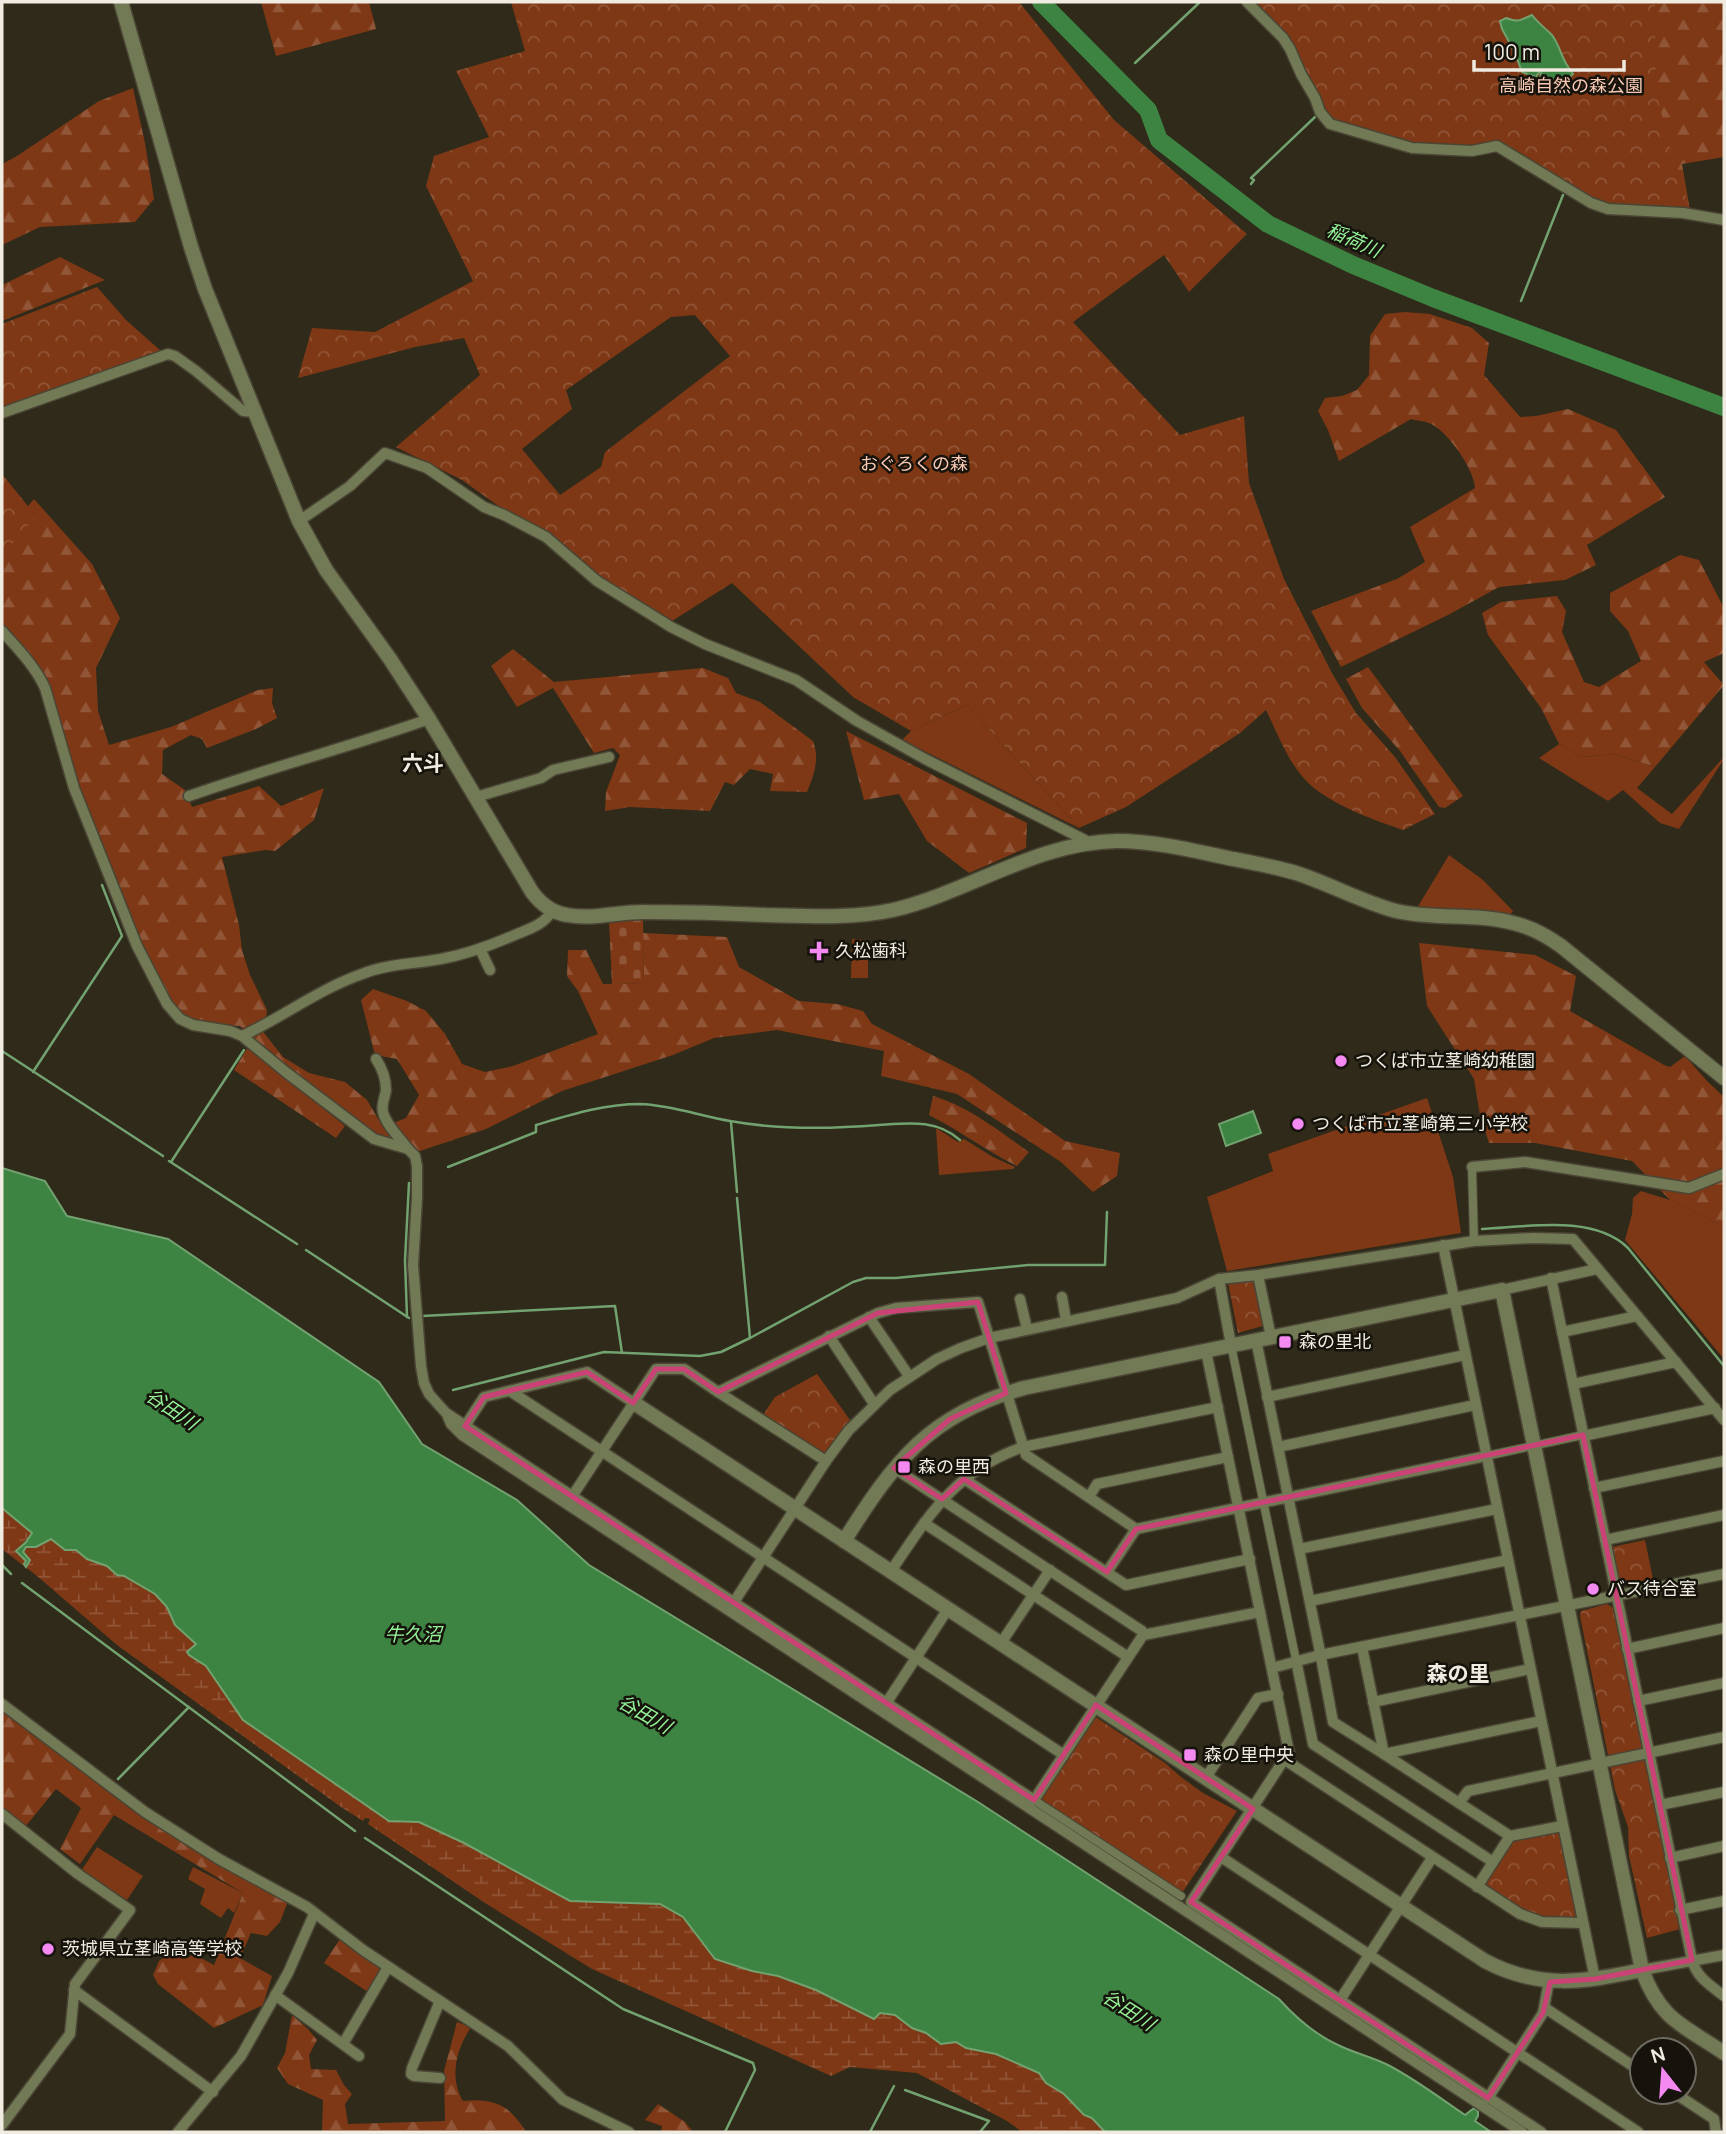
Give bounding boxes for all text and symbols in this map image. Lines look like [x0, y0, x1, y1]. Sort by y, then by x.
scale bar [1474, 28, 1624, 72]
text: 100 m [1484, 38, 1540, 66]
park label: 高崎自然の森公園 [1499, 73, 1643, 97]
water label: 稲荷川 [1323, 217, 1387, 264]
park label: おぐろくの森 [860, 451, 968, 475]
district label: 六斗 [402, 749, 444, 777]
place label: 久松歯科 [835, 938, 907, 962]
marker: 久松歯科 [809, 941, 829, 961]
place label: つくば市立茎崎幼稚園 [1355, 1048, 1535, 1072]
marker: つくば市立茎崎幼稚園 [1333, 1053, 1349, 1069]
place label: つくば市立茎崎第三小学校 [1312, 1111, 1528, 1135]
marker: つくば市立茎崎第三小学校 [1290, 1116, 1306, 1132]
place label: 森の里北 [1299, 1329, 1371, 1353]
marker: 森の里北 [1277, 1334, 1293, 1350]
water label: 谷田川 [141, 1382, 205, 1437]
place label: 森の里西 [918, 1454, 990, 1478]
marker: 森の里西 [896, 1459, 912, 1475]
place label: バス待合室 [1607, 1576, 1697, 1600]
marker: バス待合室 [1585, 1581, 1601, 1597]
water label: 牛久沼 [384, 1621, 444, 1647]
district label: 森の里 [1427, 1659, 1490, 1687]
water label: 谷田川 [614, 1688, 678, 1741]
place label: 森の里中央 [1204, 1742, 1294, 1766]
marker: 森の里中央 [1182, 1747, 1198, 1763]
place label: 茨城県立茎崎高等学校 [62, 1936, 242, 1960]
marker: 茨城県立茎崎高等学校 [40, 1941, 56, 1957]
water label: 谷田川 [1098, 1984, 1162, 2038]
north arrow [1628, 2036, 1698, 2106]
text: N [1648, 2040, 1668, 2069]

